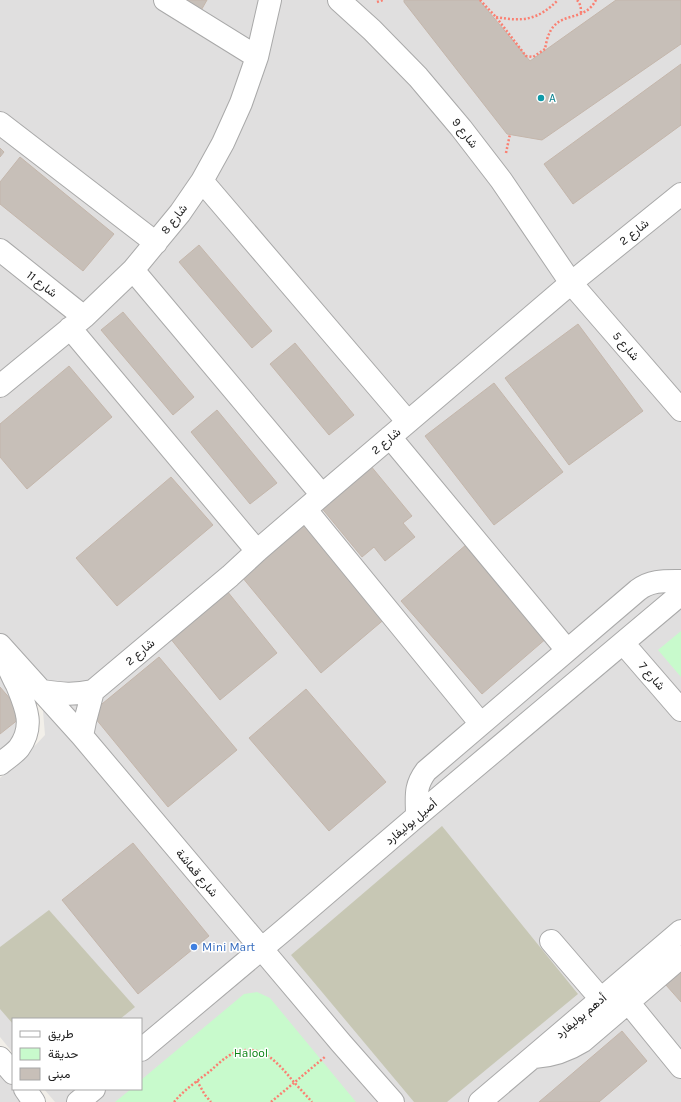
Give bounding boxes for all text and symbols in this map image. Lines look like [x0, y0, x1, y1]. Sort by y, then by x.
place label: A [549, 91, 556, 105]
marker: A [536, 93, 546, 103]
street label: شارع 9 [447, 115, 481, 152]
street label: شارع 8 [158, 201, 192, 238]
street label: شارع 2 [616, 216, 653, 250]
street label: شارع 11 [23, 268, 60, 302]
street label: شارع 5 [608, 329, 642, 365]
street label: شارع 2 [368, 425, 405, 459]
street label: شارع 2 [122, 636, 159, 670]
street label: شارع 7 [635, 659, 668, 694]
street label: أصيل بوليفارد [382, 796, 441, 848]
street label: شارع قماشة [171, 846, 221, 901]
place label: Mini Mart [202, 940, 256, 954]
marker: Mini Mart [189, 942, 199, 952]
street label: أدهم بوليفارد [553, 991, 610, 1042]
legend [12, 1018, 142, 1090]
text: طريق [48, 1027, 74, 1042]
park label: Halool [234, 1046, 268, 1060]
text: حديقة [48, 1047, 78, 1061]
text: مبنى [48, 1067, 70, 1082]

